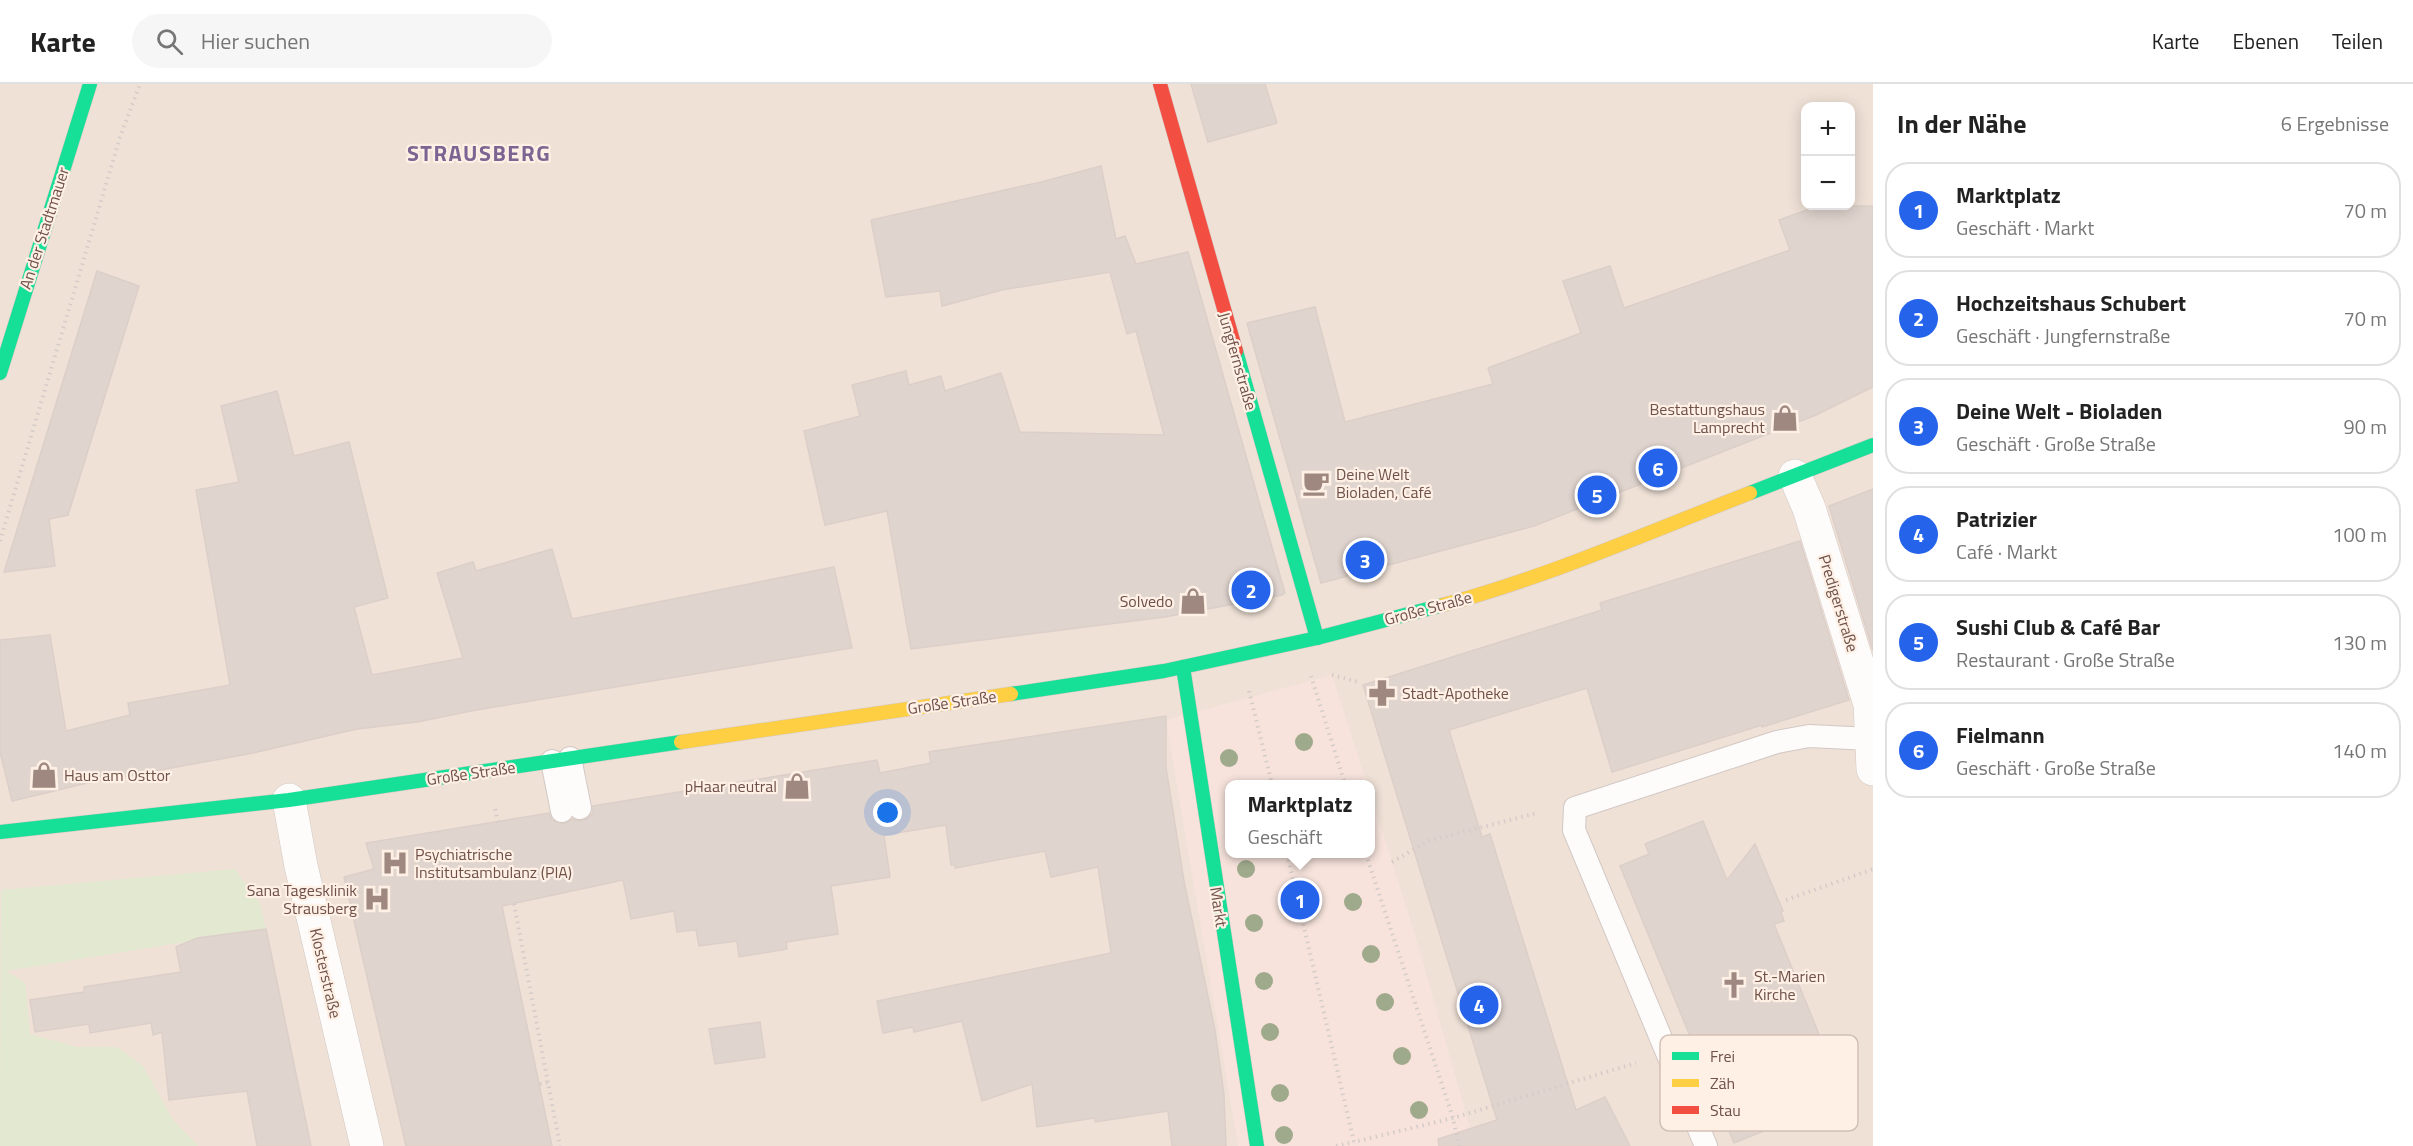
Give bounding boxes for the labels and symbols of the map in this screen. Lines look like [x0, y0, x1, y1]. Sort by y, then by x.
district label: STRAUSBERG [407, 136, 551, 170]
street label: An der Stadtmauer [13, 163, 75, 292]
street label: Jungfernstraße [1213, 309, 1263, 413]
place label: Bestattungshaus Lamprecht [1649, 397, 1765, 439]
shop icon: Bestattungshaus Lamprecht [1770, 403, 1800, 433]
pin: 6 [1638, 446, 1678, 490]
place label: Deine Welt Bioladen, Café [1336, 462, 1432, 504]
cafe icon: Deine Welt Bioladen, Café [1301, 468, 1331, 498]
pin: 5 [1578, 472, 1616, 518]
pin: 3 [1346, 538, 1384, 582]
street label: Predigerstraße [1813, 551, 1865, 655]
pin: 2 [1232, 568, 1270, 612]
street label: Große Straße [1382, 585, 1474, 631]
shop icon: Solvedo [1178, 586, 1208, 616]
place label: Solvedo [1120, 589, 1173, 613]
pharmacy icon: Stadt-Apotheke [1367, 678, 1397, 708]
place label: Stadt-Apotheke [1402, 681, 1509, 705]
street label: Große Straße [906, 684, 998, 720]
street label: Große Straße [425, 755, 517, 791]
shop icon: Haus am Osttor [29, 760, 59, 790]
place label: Haus am Osttor [64, 763, 171, 787]
shop icon: pHaar neutral [782, 771, 812, 801]
place label: pHaar neutral [685, 774, 777, 798]
your location [873, 798, 902, 827]
place label: Psychiatrische Institutsambulanz (PIA) [415, 842, 572, 884]
hospital icon: Psychiatrische Institutsambulanz (PIA) [380, 848, 410, 878]
place label: Sana Tagesklinik Strausberg [247, 878, 357, 920]
pin: 1 [1280, 878, 1320, 922]
hospital icon: Sana Tagesklinik Strausberg [362, 884, 392, 914]
street label: Markt [1204, 885, 1234, 929]
street label: Klosterstraße [304, 926, 348, 1020]
place label: St.-Marien Kirche [1754, 964, 1825, 1006]
church icon: St.-Marien Kirche [1719, 970, 1749, 1000]
pin: 4 [1460, 982, 1498, 1028]
legend [1660, 1035, 1858, 1131]
text: Frei [1710, 1044, 1735, 1068]
text: Zäh [1710, 1071, 1735, 1095]
text: Stau [1710, 1098, 1741, 1122]

